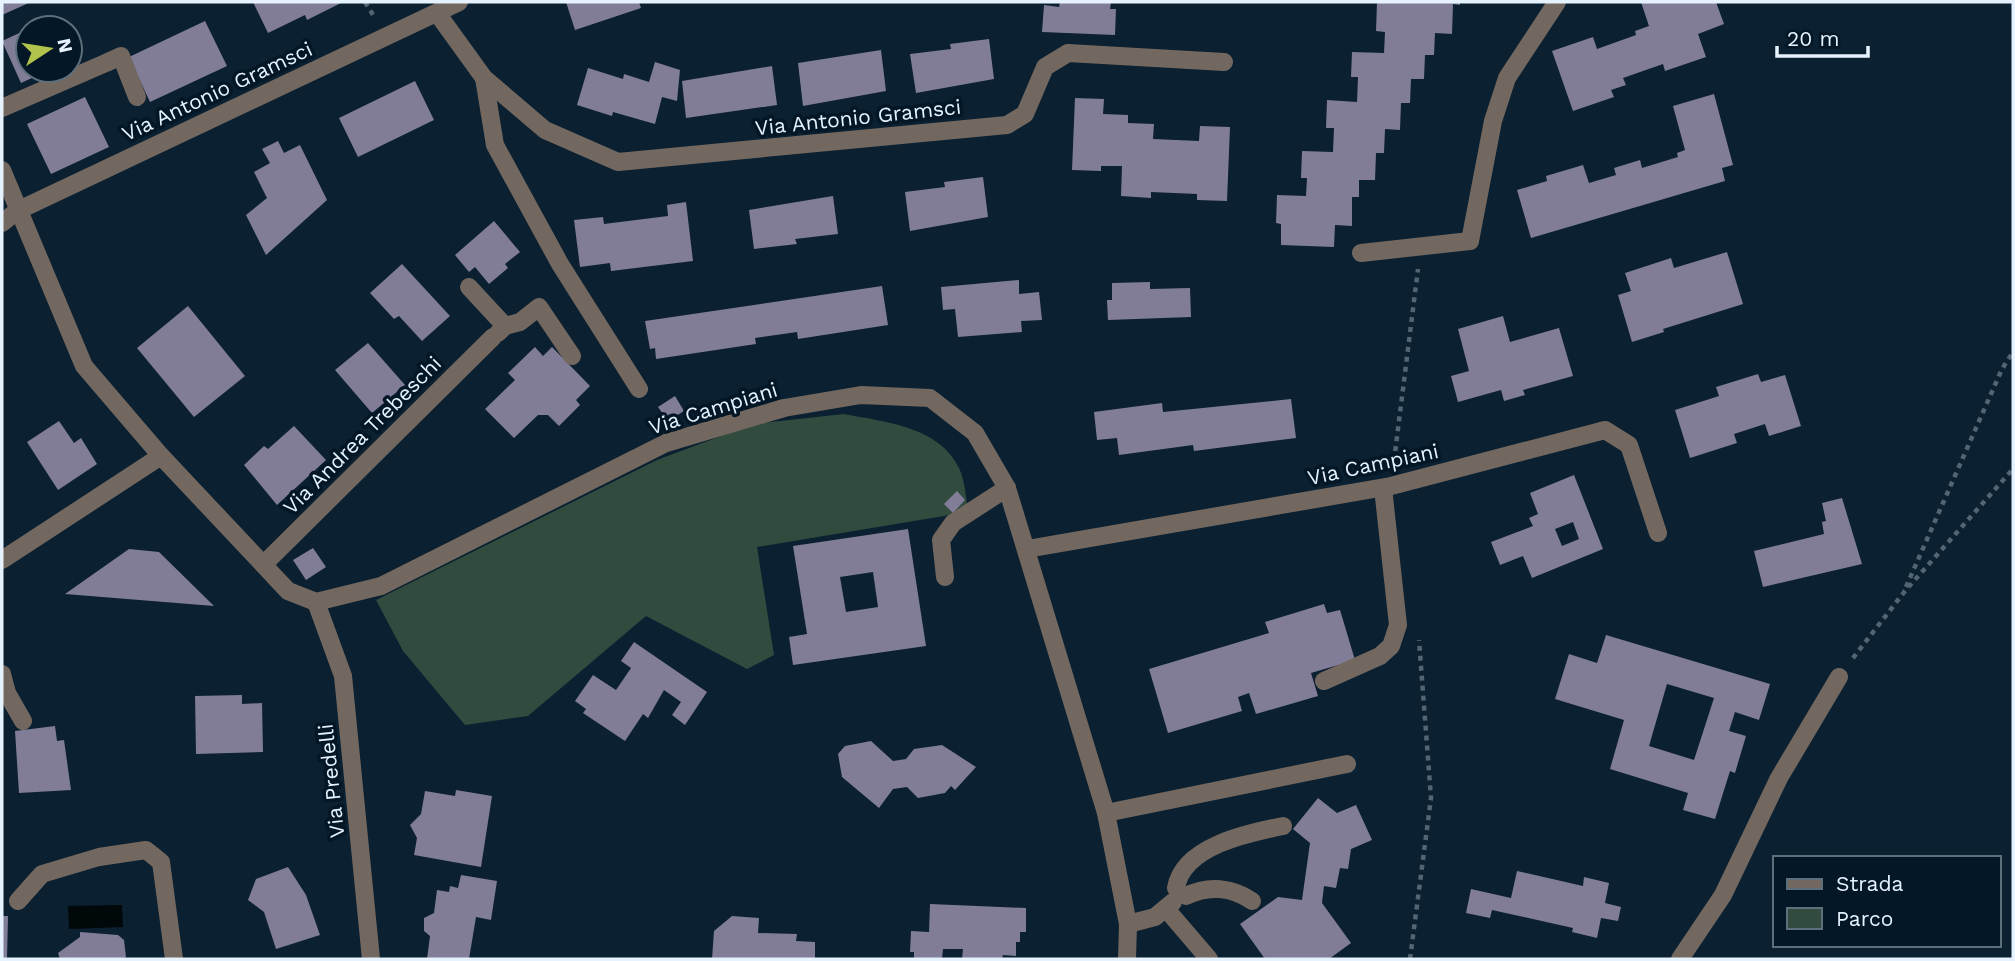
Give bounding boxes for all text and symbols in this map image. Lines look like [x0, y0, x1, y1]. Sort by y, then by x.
north arrow [14, 14, 84, 84]
scale bar [1777, 14, 1868, 58]
text: 20 m [1787, 26, 1839, 51]
text: N [52, 36, 78, 55]
street label: Via Antonio Gramsci [118, 36, 316, 146]
street label: Via Antonio Gramsci [754, 94, 962, 140]
street label: Via Andrea Trebeschi [278, 351, 446, 519]
street label: Via Campiani [646, 377, 780, 439]
street label: Via Campiani [1305, 438, 1441, 490]
street label: Via Predelli [313, 723, 349, 839]
legend [1773, 856, 2001, 947]
text: Strada [1836, 871, 1904, 896]
text: Parco [1836, 906, 1893, 931]

